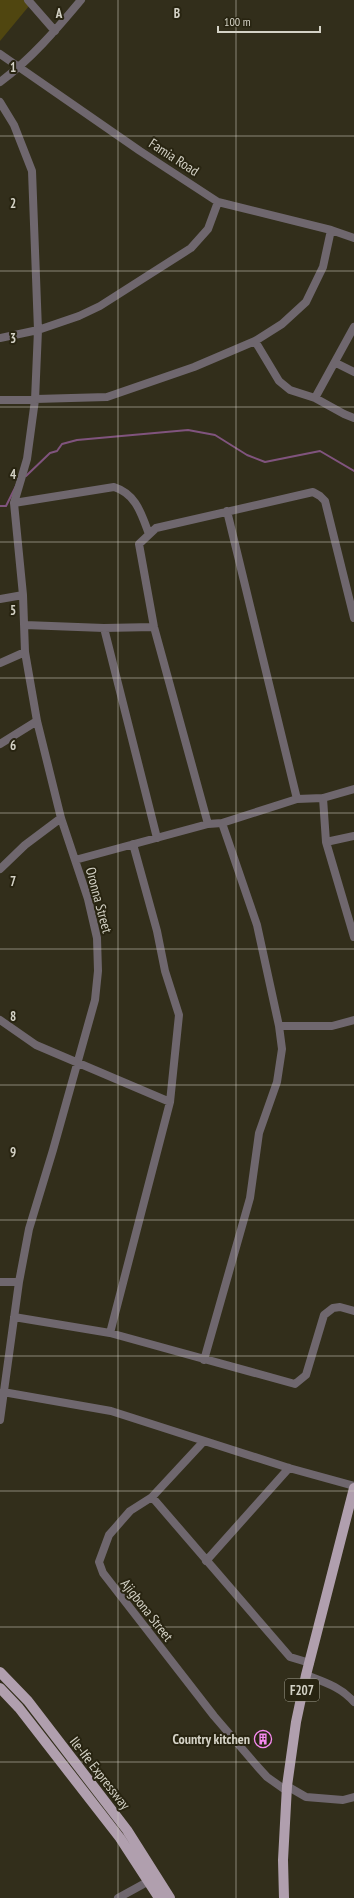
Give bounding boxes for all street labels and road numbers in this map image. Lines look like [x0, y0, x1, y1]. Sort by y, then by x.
street label: Famia Road [146, 134, 202, 180]
street label: Oronna Street [82, 865, 116, 935]
street label: Ajigbona Street [117, 1575, 177, 1645]
road number: F207 [285, 1679, 319, 1701]
street label: Ile-Ife Expressway [66, 1733, 135, 1814]

